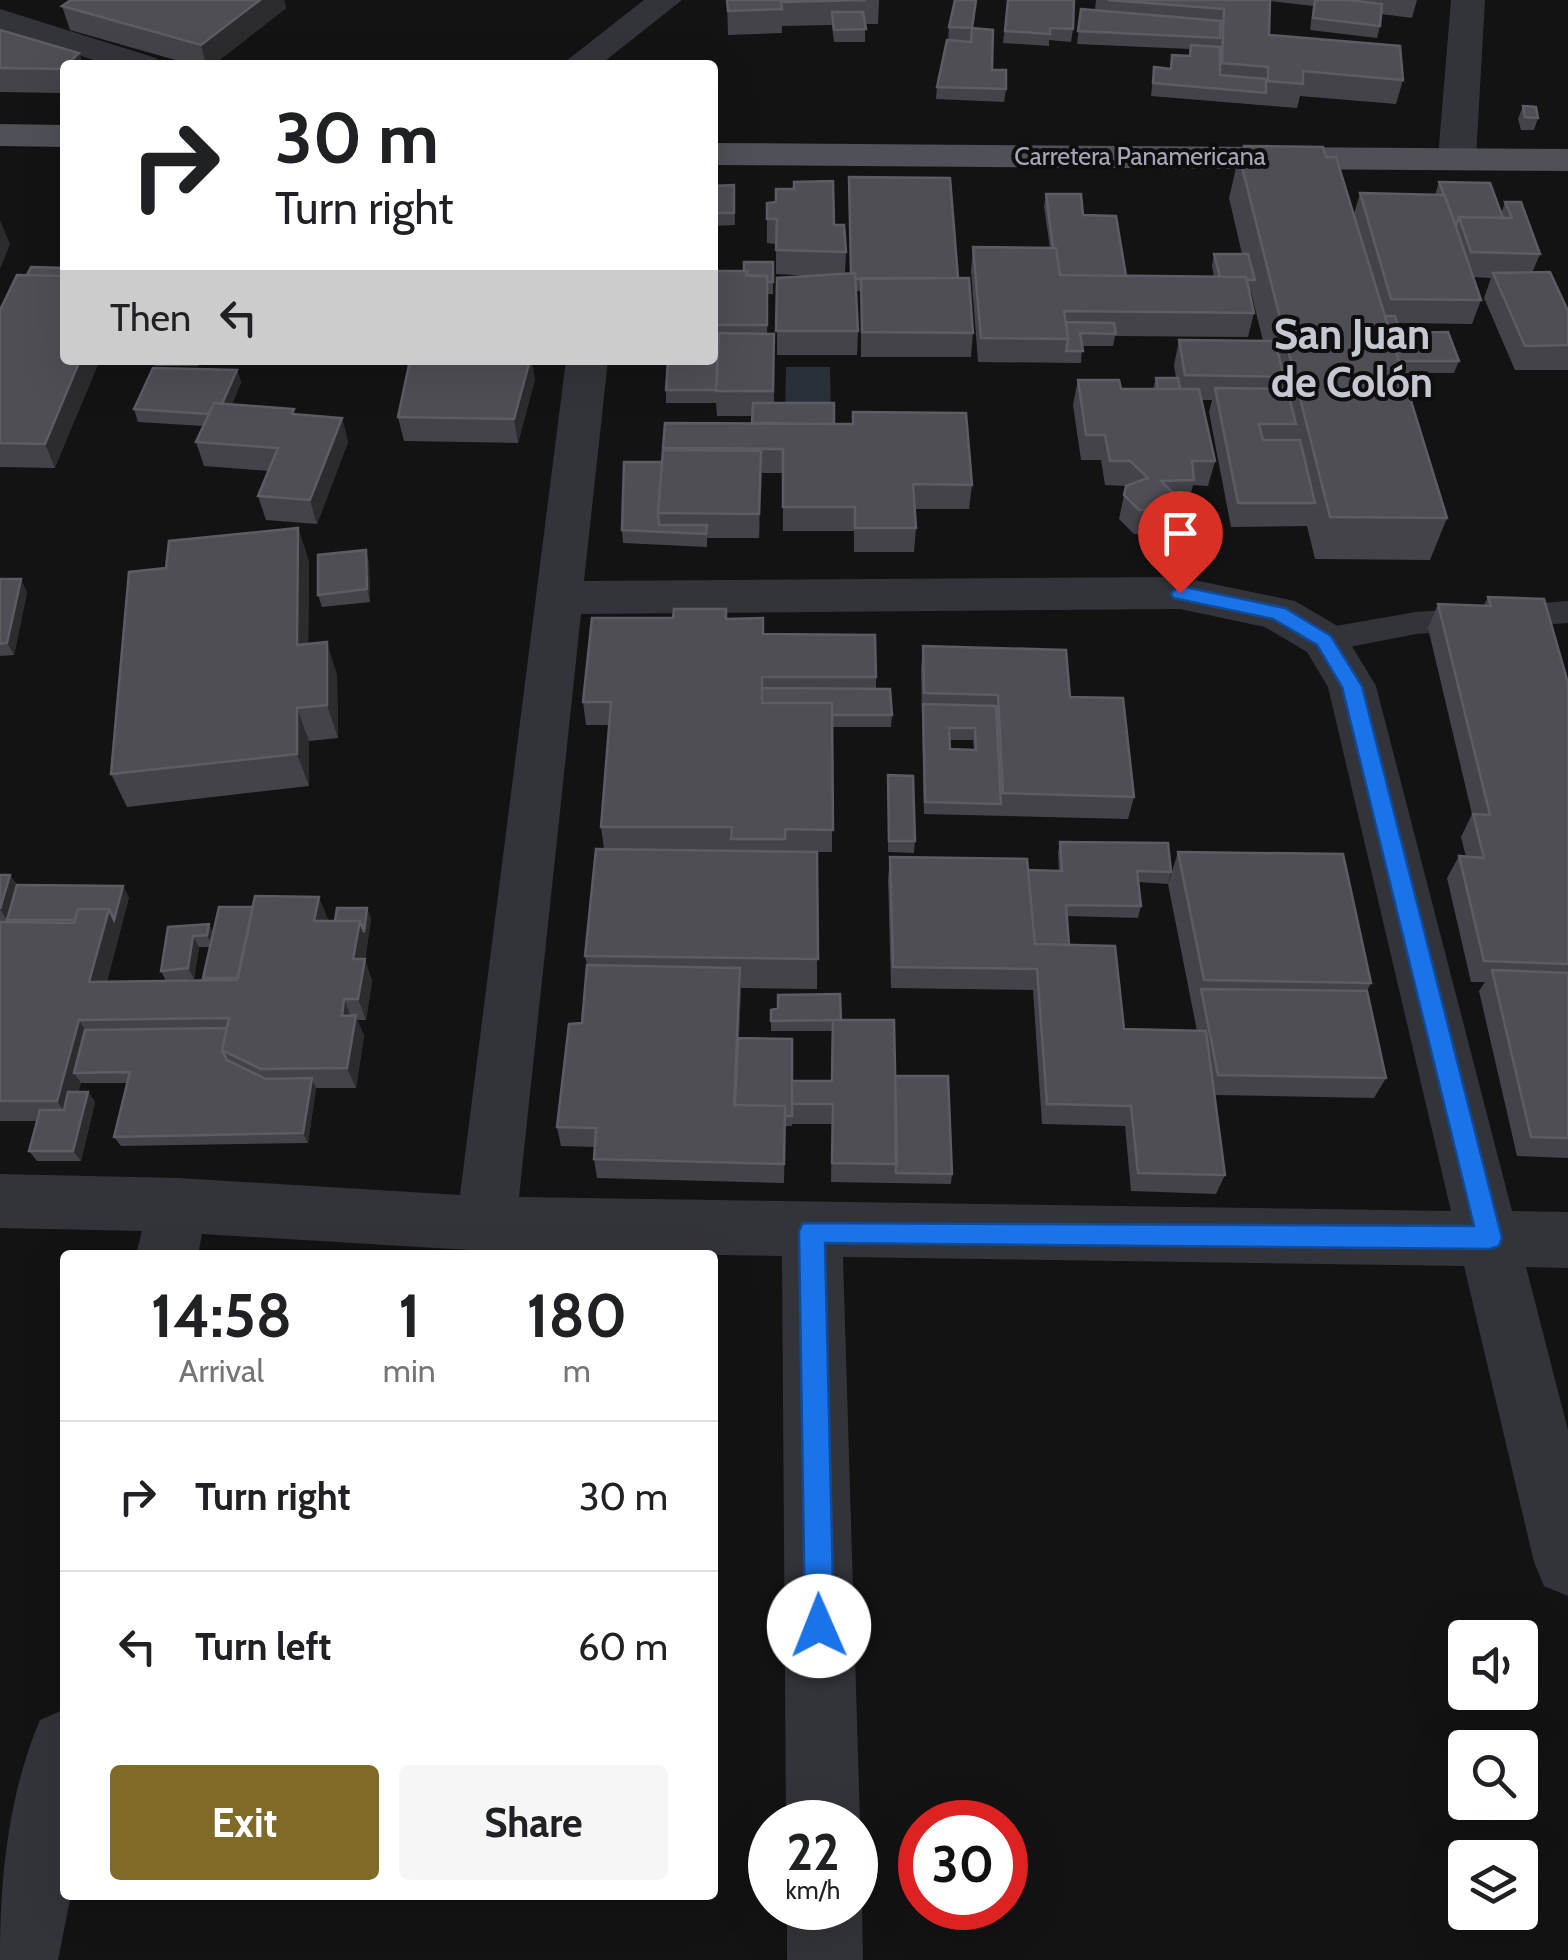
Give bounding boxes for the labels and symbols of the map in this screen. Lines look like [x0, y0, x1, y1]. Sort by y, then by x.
street label: Carretera Panamericana [1014, 141, 1266, 171]
district label: San Juan de Colón [1271, 308, 1433, 408]
pin [1138, 491, 1223, 594]
position arrow [767, 1574, 871, 1678]
speed limit sign: 30 [898, 1800, 1028, 1930]

